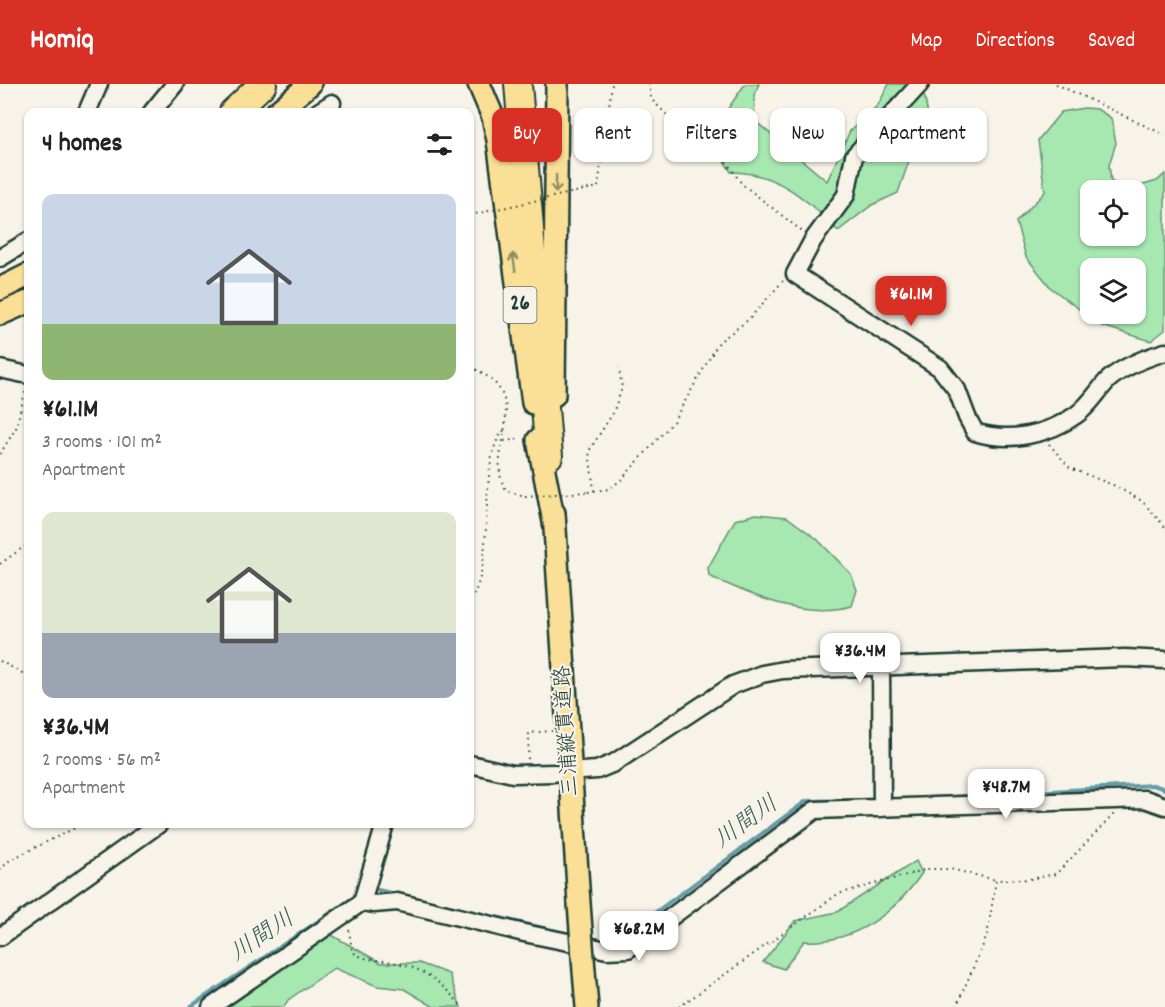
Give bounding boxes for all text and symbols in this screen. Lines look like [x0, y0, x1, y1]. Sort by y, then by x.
text: Homiq [30, 22, 94, 62]
text: Map [911, 27, 942, 57]
text: Directions [975, 27, 1055, 57]
text: Saved [1088, 27, 1135, 57]
chip: Buy [492, 108, 562, 162]
chip: Rent [574, 108, 652, 162]
chip: Filters [664, 108, 758, 162]
chip: New [770, 108, 845, 162]
chip: Apartment [857, 108, 987, 162]
text: 4 homes [42, 126, 122, 163]
icon: filters [423, 128, 456, 161]
one-way arrow [550, 174, 562, 194]
map controls [1080, 180, 1146, 324]
button: locate [1080, 180, 1146, 246]
icon: home [195, 233, 303, 341]
one-way arrow [509, 253, 520, 273]
button: layers [1080, 258, 1146, 324]
pin: ¥61.1M [862, 276, 960, 327]
text: ¥61.1M [889, 281, 933, 309]
road number: 26 [504, 287, 536, 323]
text: ¥61.1M [42, 392, 98, 429]
text: 3 rooms · 101 m² [42, 429, 162, 457]
text: Apartment [42, 457, 125, 485]
icon: home [195, 551, 303, 659]
pin: ¥36.4M [811, 633, 909, 684]
text: ¥36.4M [834, 638, 886, 666]
street label: 三浦縦貫道路 [548, 664, 588, 798]
text: ¥36.4M [42, 710, 109, 747]
text: 2 rooms · 56 m² [42, 747, 161, 775]
pin: ¥48.7M [957, 769, 1055, 820]
text: ¥48.7M [982, 774, 1030, 802]
text: Apartment [42, 775, 125, 803]
water label: 川間川 [708, 788, 786, 858]
water label: 川間川 [224, 903, 302, 971]
pin: ¥68.2M [590, 911, 688, 962]
text: ¥68.2M [613, 916, 665, 944]

